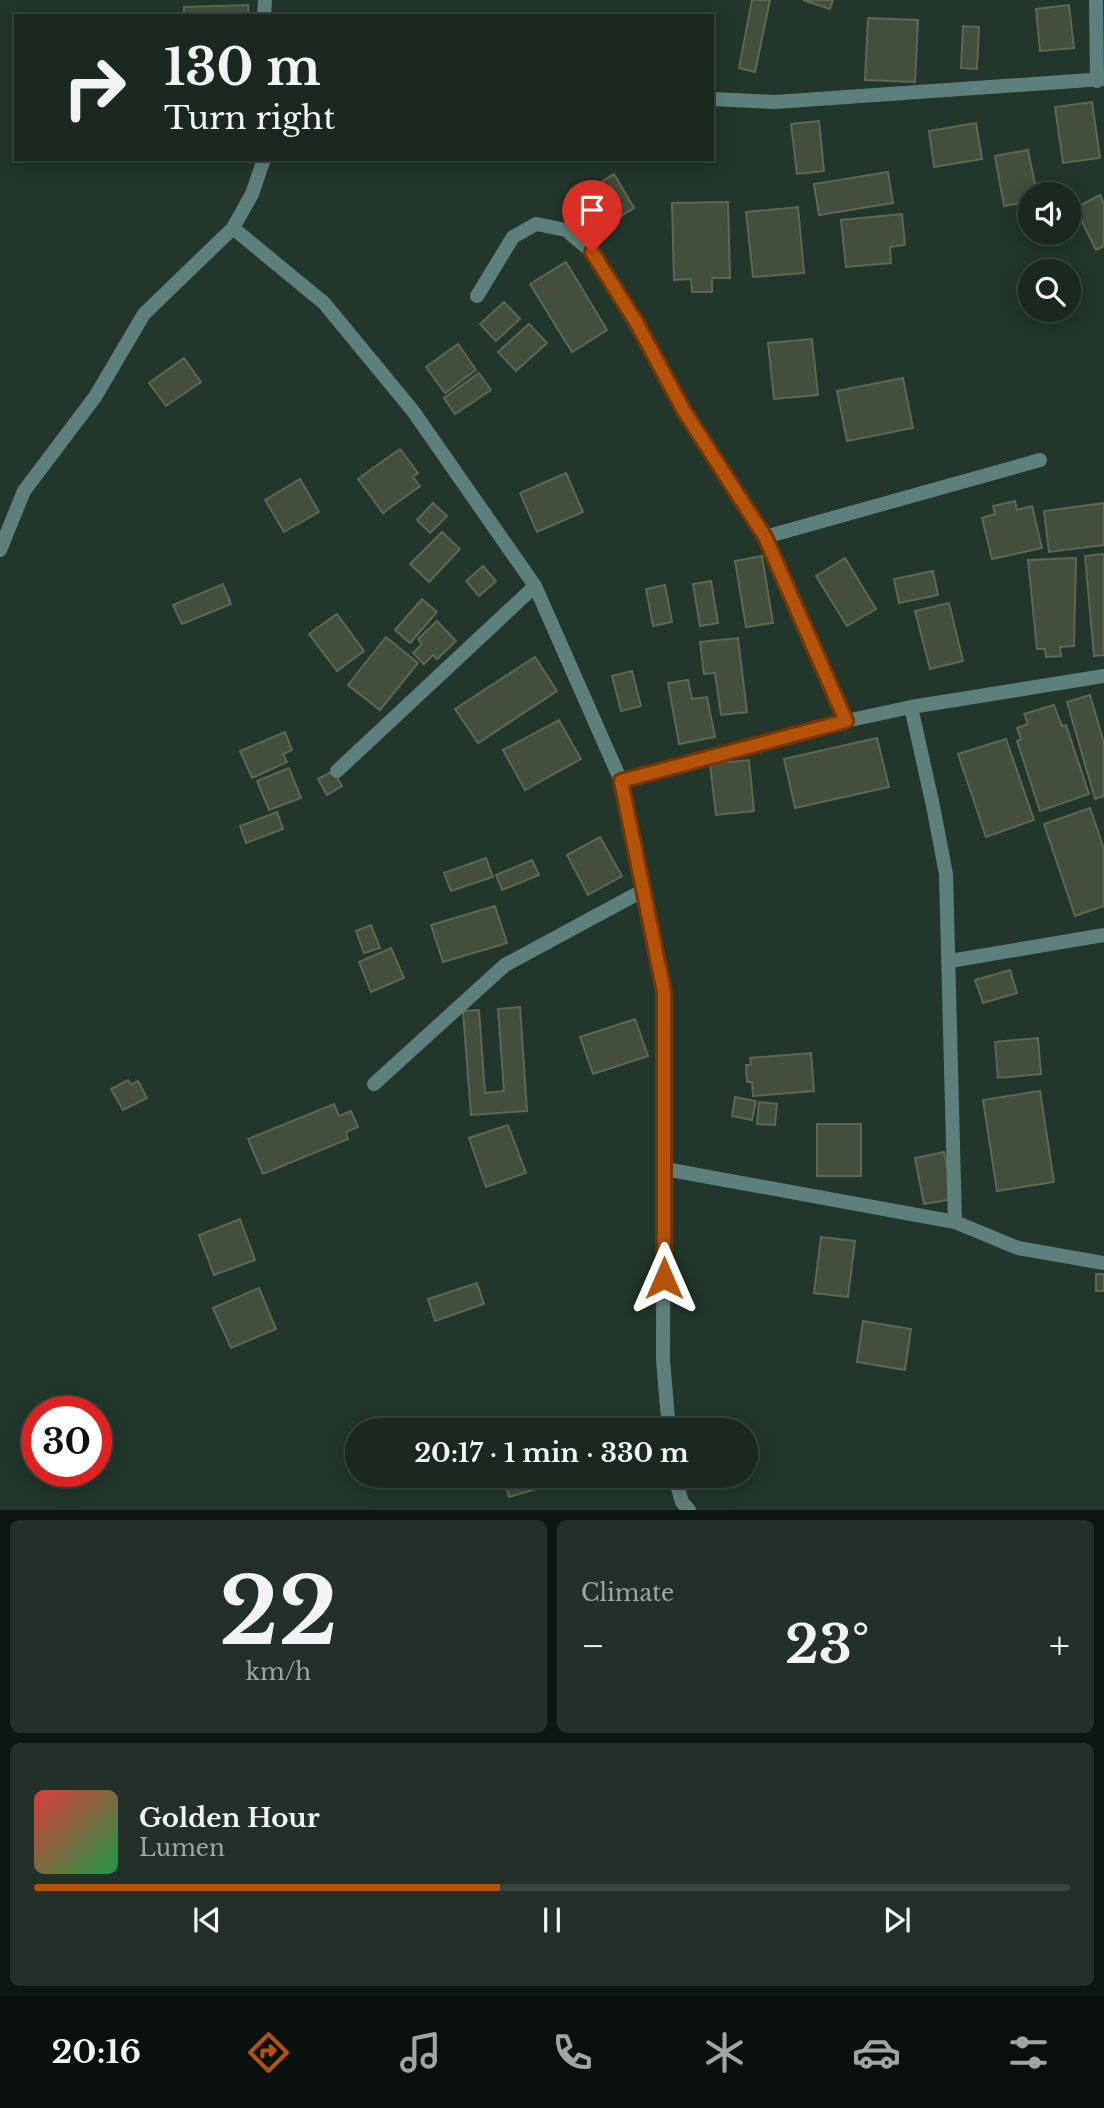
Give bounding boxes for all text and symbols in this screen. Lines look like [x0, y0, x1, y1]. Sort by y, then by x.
text: 130 m [164, 37, 321, 98]
icon: right [49, 42, 140, 133]
text: Turn right [164, 98, 335, 138]
pin [562, 180, 622, 252]
map controls [1018, 182, 1081, 322]
button: sound [1018, 182, 1081, 245]
icon: arrive [573, 191, 611, 229]
button: search [1018, 259, 1081, 322]
position arrow [627, 1241, 701, 1315]
speed limit sign: 30 [21, 1396, 112, 1487]
text: 20:17 · 1 min · 330 m [414, 1437, 689, 1469]
text: 22 [219, 1556, 338, 1669]
text: Climate [581, 1579, 674, 1607]
text: 23° [785, 1613, 869, 1677]
text: − [581, 1622, 605, 1669]
text: + [1049, 1622, 1070, 1669]
text: km/h [246, 1658, 311, 1686]
text: Golden Hour [139, 1802, 320, 1834]
text: Lumen [139, 1834, 225, 1862]
icon: previous [188, 1901, 226, 1939]
icon: pause [533, 1901, 571, 1939]
icon: next [878, 1901, 916, 1939]
icon: directions [244, 2028, 293, 2077]
icon: music [396, 2028, 445, 2077]
icon: phone [548, 2028, 597, 2077]
icon: climate [700, 2028, 749, 2077]
icon: car [852, 2028, 901, 2077]
icon: filters [1004, 2028, 1053, 2077]
text: 20:16 [51, 2032, 141, 2072]

